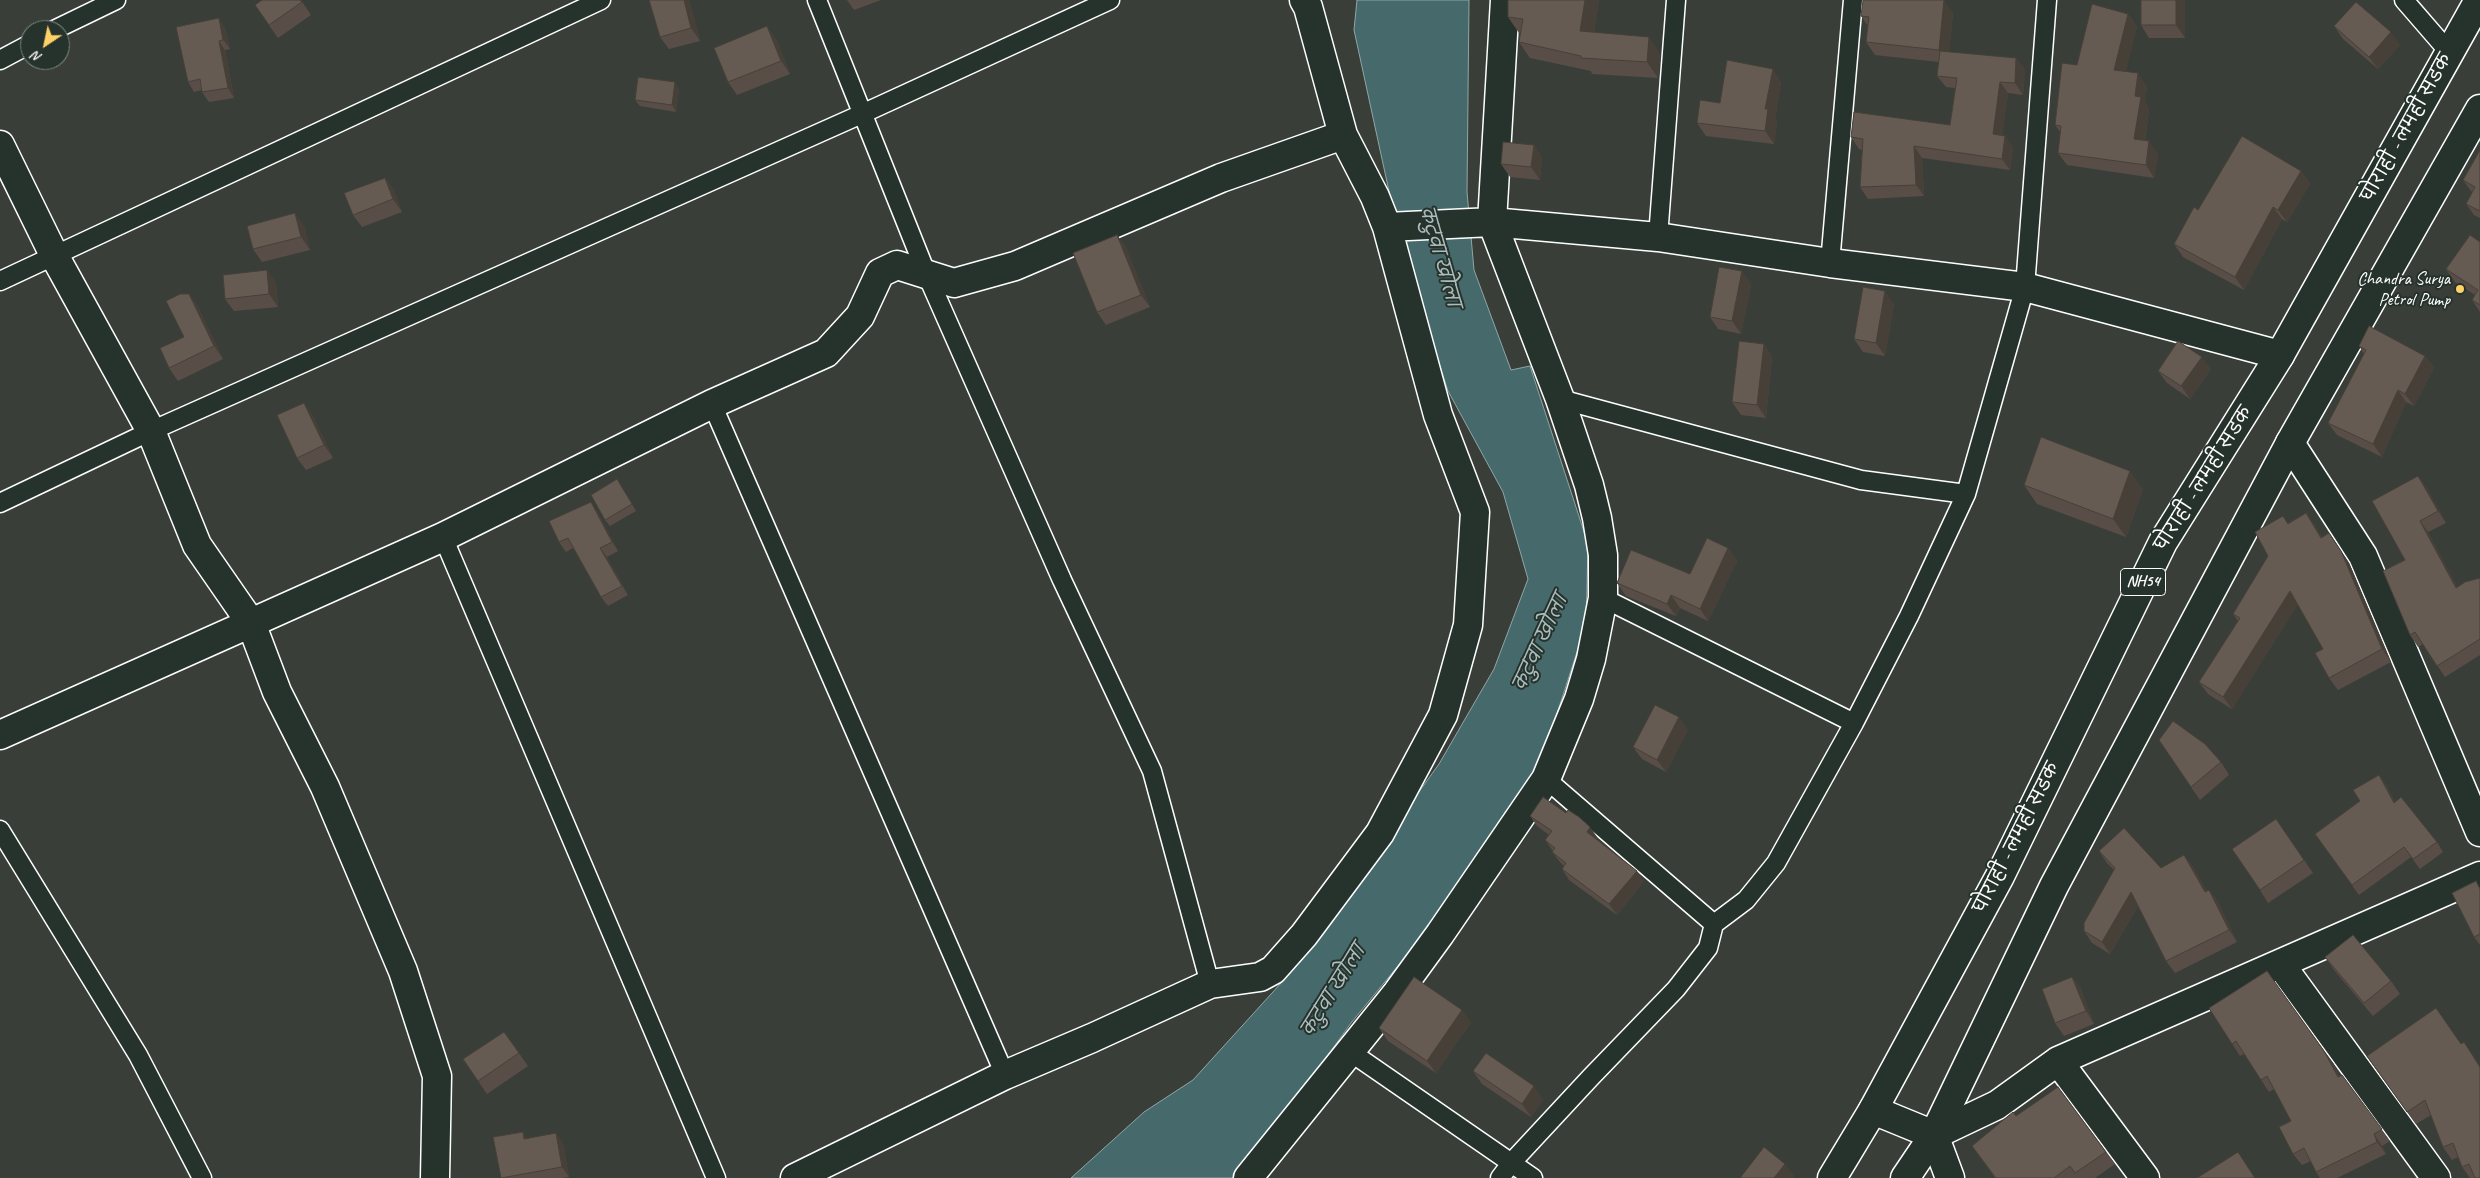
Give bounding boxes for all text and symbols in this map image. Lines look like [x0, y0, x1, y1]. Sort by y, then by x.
north arrow [20, 20, 70, 70]
text: N [29, 48, 45, 66]
street label: घोराही - लमही सडक [2357, 50, 2457, 206]
water label: कटुवा खोला [1414, 204, 1464, 310]
place label: Chandra Surya Petrol Pump [2357, 268, 2450, 310]
marker: Chandra Surya Petrol Pump [2454, 283, 2466, 295]
street label: घोराही - लमही सडक [2151, 403, 2257, 555]
road number: NH54 [2120, 568, 2166, 596]
water label: कटुवा खोला [1509, 591, 1573, 695]
street label: घोराही - लमही सडक [1970, 759, 2064, 917]
water label: कटुवा खोला [1297, 941, 1371, 1041]

